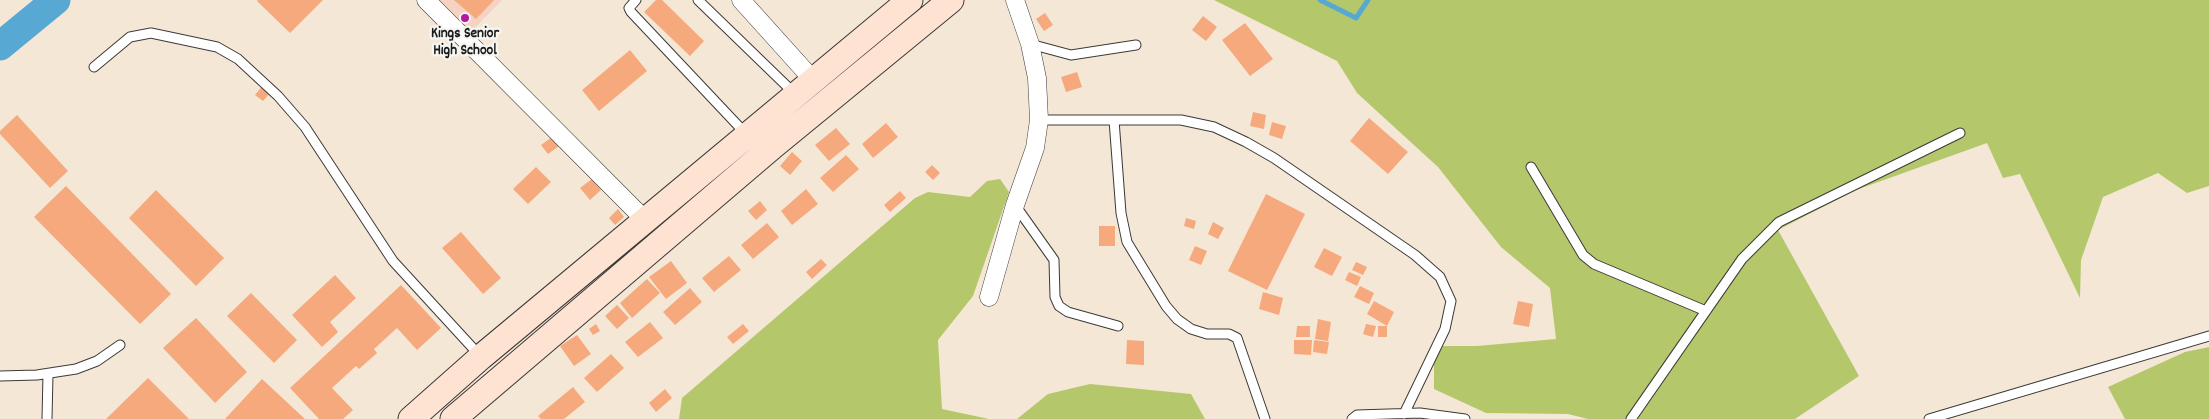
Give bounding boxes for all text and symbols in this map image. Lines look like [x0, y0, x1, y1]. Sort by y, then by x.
marker: Kings Senior High School [459, 12, 471, 24]
place label: Kings Senior High School [431, 26, 499, 61]

